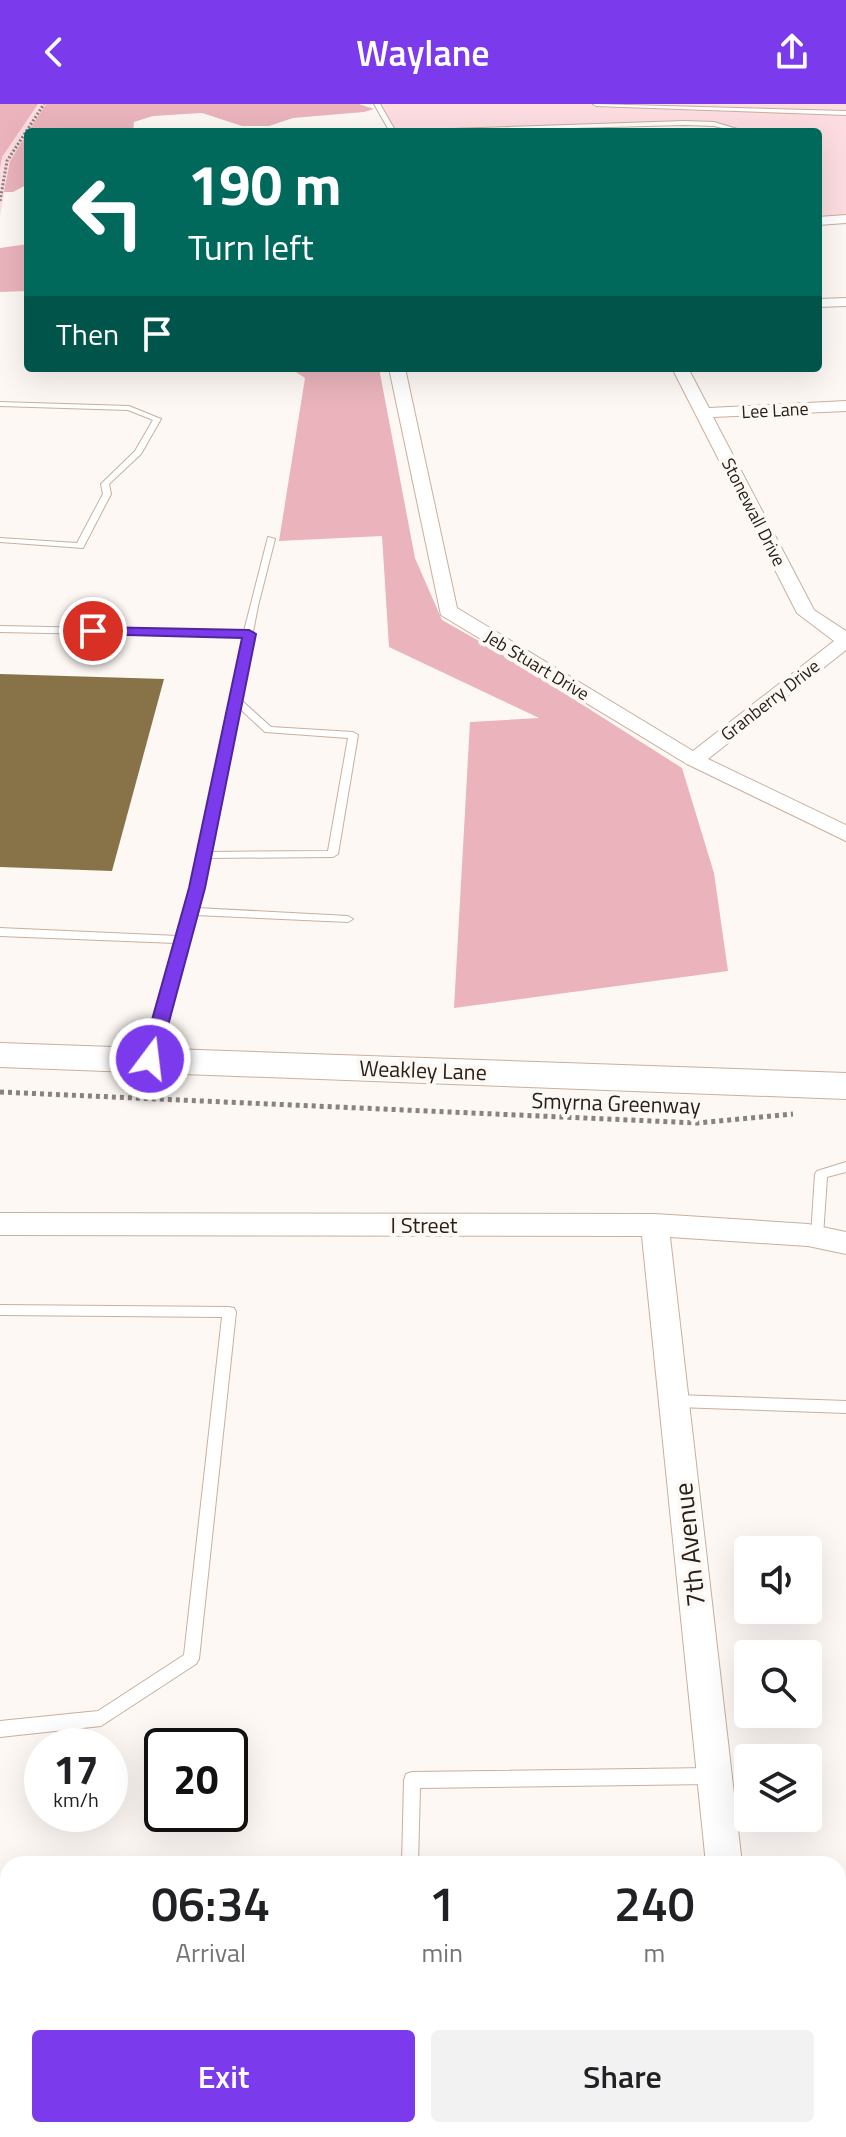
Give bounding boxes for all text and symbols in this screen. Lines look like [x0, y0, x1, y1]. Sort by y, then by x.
text: Waylane [356, 25, 490, 80]
icon: back [32, 30, 76, 74]
icon: share [770, 30, 814, 74]
text: 190 m [188, 142, 341, 227]
icon: left [56, 160, 160, 264]
text: Turn left [188, 219, 314, 274]
text: Then [56, 311, 119, 357]
icon: arrive [135, 312, 179, 356]
street label: Lee Lane [741, 395, 809, 425]
street label: Stonewall Drive [715, 453, 793, 571]
pin [59, 597, 127, 665]
icon: arrive [71, 609, 115, 653]
street label: Jeb Stuart Drive [479, 623, 595, 707]
street label: Granberry Drive [715, 653, 825, 747]
position arrow [108, 1017, 192, 1101]
street label: Weakley Lane [359, 1051, 487, 1089]
street label: Smyrna Greenway [531, 1083, 701, 1123]
street label: I Street [391, 1208, 458, 1242]
street label: 7th Avenue [663, 1481, 715, 1609]
map controls [734, 1536, 822, 1832]
button: sound [734, 1536, 822, 1624]
button: search [734, 1640, 822, 1728]
speed limit sign: 20 [144, 1728, 248, 1832]
text: 17 [54, 1739, 98, 1800]
button: layers [734, 1744, 822, 1832]
text: km/h [53, 1784, 99, 1815]
text: 06:34 [151, 1867, 270, 1940]
text: 1 [429, 1867, 456, 1940]
text: 240 [614, 1867, 695, 1940]
text: Arrival [175, 1933, 246, 1972]
text: min [421, 1933, 463, 1972]
text: m [644, 1933, 665, 1972]
button: Exit [32, 2030, 415, 2122]
button: Share [431, 2030, 814, 2122]

